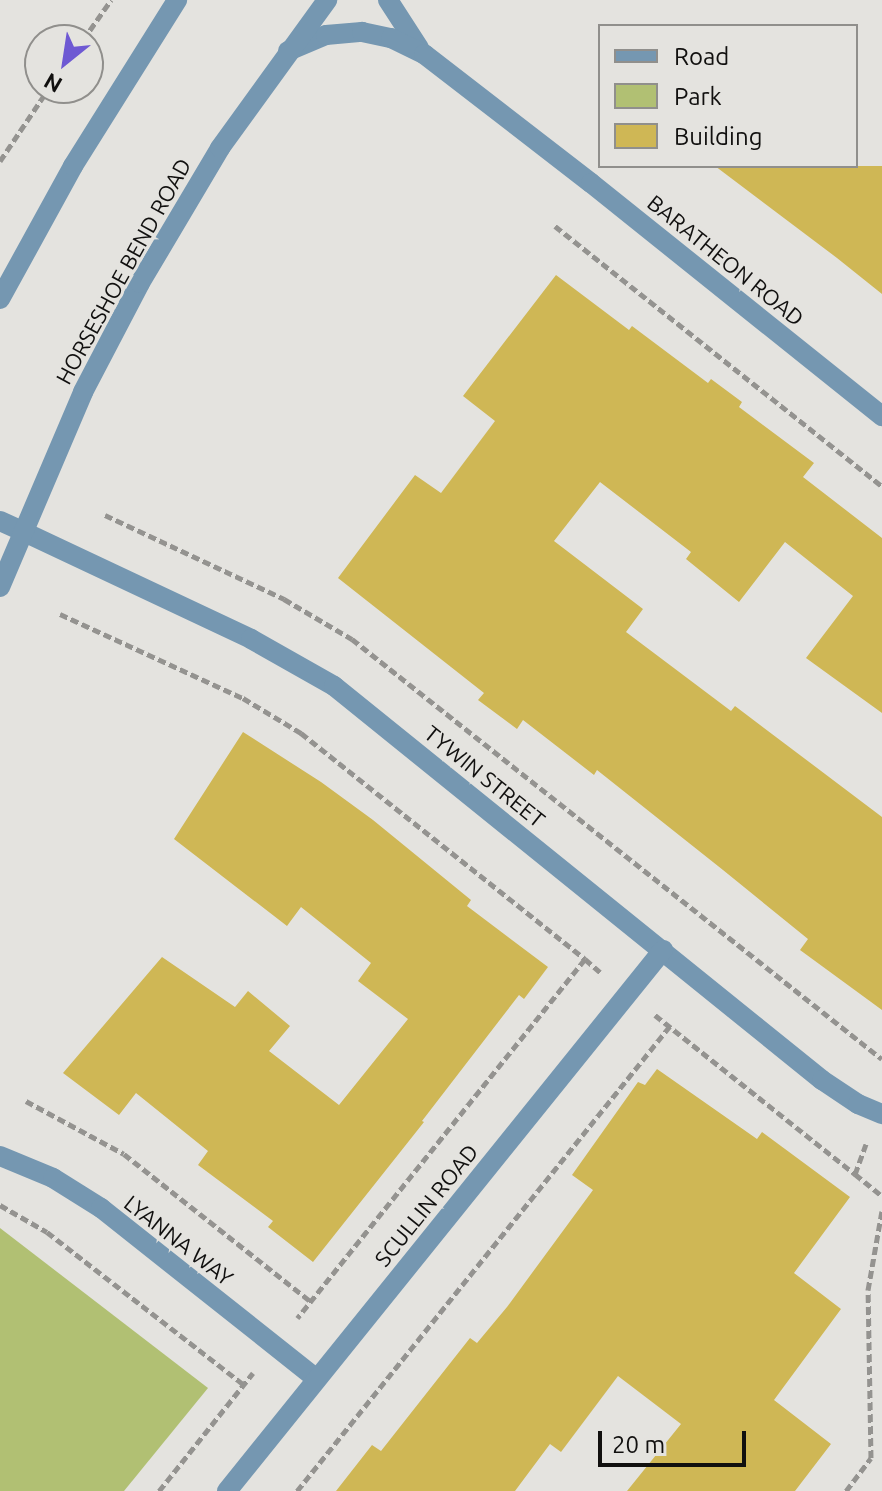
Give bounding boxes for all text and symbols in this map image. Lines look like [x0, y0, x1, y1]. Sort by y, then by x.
north arrow [24, 24, 104, 104]
legend [598, 24, 858, 168]
text: Road [674, 43, 729, 70]
text: N [39, 69, 66, 98]
text: Park [674, 83, 722, 110]
text: Building [674, 123, 762, 150]
street label: HORSESHOE BEND ROAD [50, 153, 196, 389]
street label: BARATHEON ROAD [643, 189, 809, 331]
street label: TYWIN STREET [419, 719, 551, 833]
street label: SCULLIN ROAD [369, 1139, 483, 1271]
street label: LYANNA WAY [119, 1189, 239, 1291]
scale bar [602, 1415, 750, 1465]
text: 20 m [612, 1431, 665, 1458]

